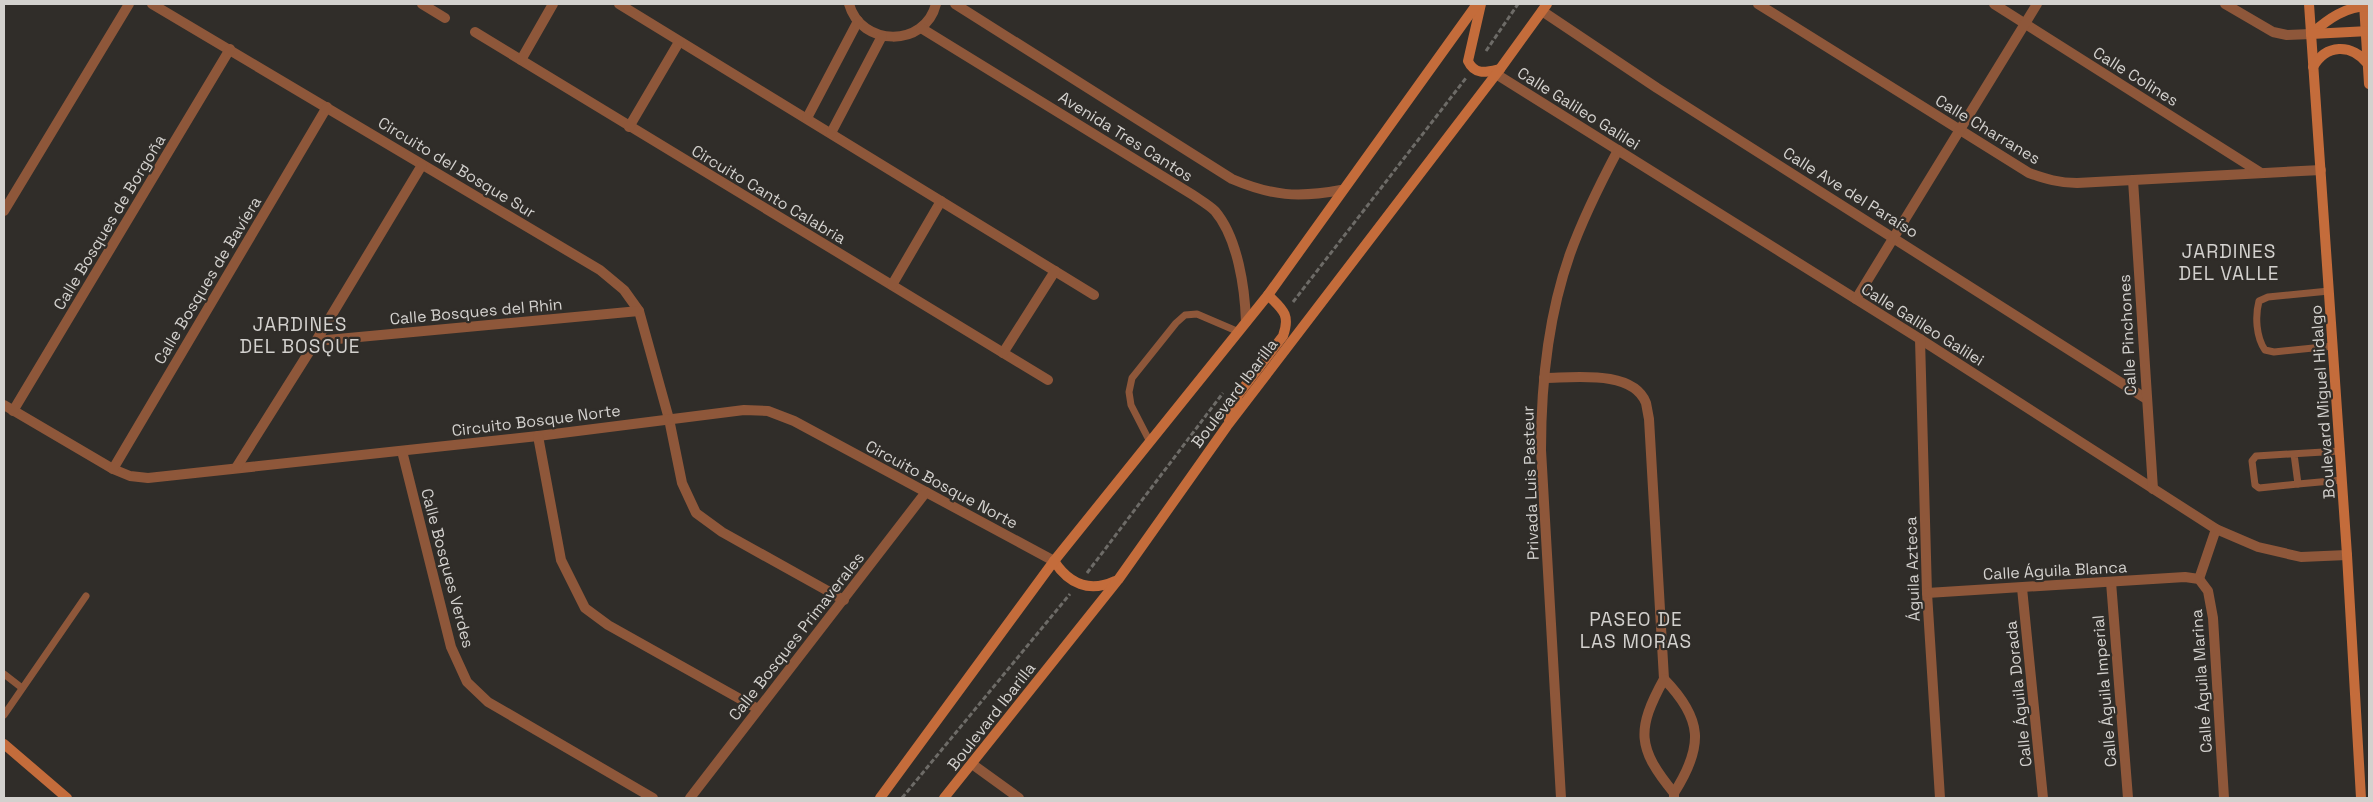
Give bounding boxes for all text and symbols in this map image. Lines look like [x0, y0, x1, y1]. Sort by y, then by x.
street label: Calle Colines [2089, 42, 2182, 111]
street label: Calle Galileo Galilei [1513, 62, 1644, 155]
street label: Avenida Tres Cantos [1054, 86, 1197, 186]
street label: Calle Charranes [1931, 90, 2044, 169]
street label: Circuito del Bosque Sur [374, 112, 539, 223]
street label: Calle Bosques de Borgoña [49, 131, 170, 314]
street label: Circuito Canto Calabria [688, 140, 850, 249]
street label: Calle Ave del Paraíso [1779, 142, 1922, 243]
street label: Calle Bosques de Bavíera [149, 193, 266, 368]
district label: JARDINES DEL VALLE [2179, 239, 2280, 286]
street label: Calle Pinchones [2114, 274, 2141, 396]
street label: Calle Galileo Galilei [1857, 278, 1988, 371]
street label: Calle Bosques del Rhin [389, 293, 563, 330]
street label: Boulevard Miguel Hidalgo [2305, 304, 2340, 500]
district label: JARDINES DEL BOSQUE [239, 312, 361, 359]
street label: Boulevard Ibarilla [1186, 334, 1282, 452]
street label: Circuito Bosque Norte [450, 400, 622, 441]
street label: Privada Luis Pasteur [1517, 405, 1544, 561]
street label: Circuito Bosque Norte [862, 435, 1022, 534]
street label: Calle Bosques Verdes [416, 486, 479, 650]
street label: Águila Azteca [1900, 516, 1925, 622]
street label: Calle Bosques Primaverales [724, 548, 869, 725]
street label: Calle Águila Blanca [1982, 556, 2128, 585]
district label: PASEO DE LAS MORAS [1580, 607, 1692, 654]
street label: Calle Águila Marina [2186, 608, 2217, 754]
street label: Calle Águila Imperial [2087, 614, 2122, 768]
street label: Calle Águila Dorada [2000, 620, 2037, 768]
street label: Boulevard Ibarilla [943, 658, 1040, 775]

